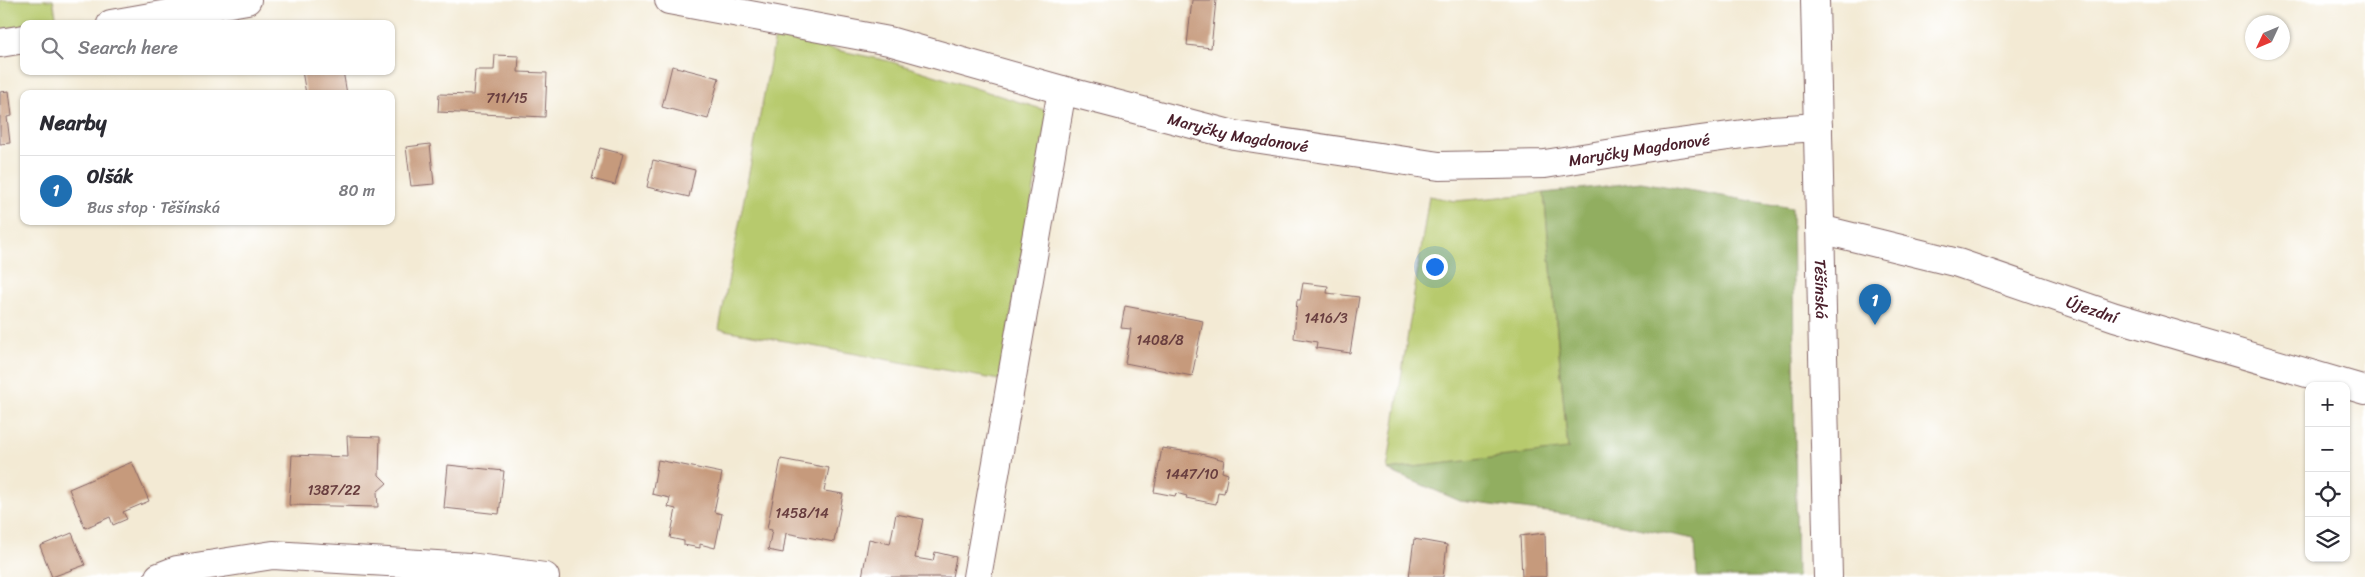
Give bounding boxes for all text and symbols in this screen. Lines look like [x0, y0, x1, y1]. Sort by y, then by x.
north arrow [2245, 15, 2290, 60]
search box [20, 20, 395, 75]
text: Search here [78, 31, 178, 64]
icon: search [38, 34, 66, 62]
house number: 711/15 [486, 86, 528, 111]
text: Nearby [40, 104, 106, 142]
street label: Maryčky Magdonové [1165, 104, 1310, 161]
street label: Maryčky Magdonové [1566, 124, 1712, 175]
text: Olšák [87, 160, 133, 193]
text: 1 [53, 176, 59, 205]
text: 80 m [339, 176, 375, 205]
text: Bus stop · Těšínská [87, 193, 220, 222]
your location [1422, 254, 1448, 280]
street label: Těšínská [1806, 259, 1837, 319]
pin: 1 [1859, 284, 1891, 325]
street label: Újezdní [2062, 287, 2124, 332]
house number: 1416/3 [1304, 306, 1348, 331]
house number: 1408/8 [1136, 328, 1184, 353]
map controls [2305, 382, 2350, 562]
button: + [2305, 382, 2350, 427]
button: − [2305, 427, 2350, 472]
house number: 1447/10 [1165, 462, 1219, 487]
button: locate [2305, 472, 2350, 517]
house number: 1387/22 [307, 478, 361, 503]
house number: 1458/14 [775, 501, 829, 526]
button: layers [2305, 517, 2350, 562]

